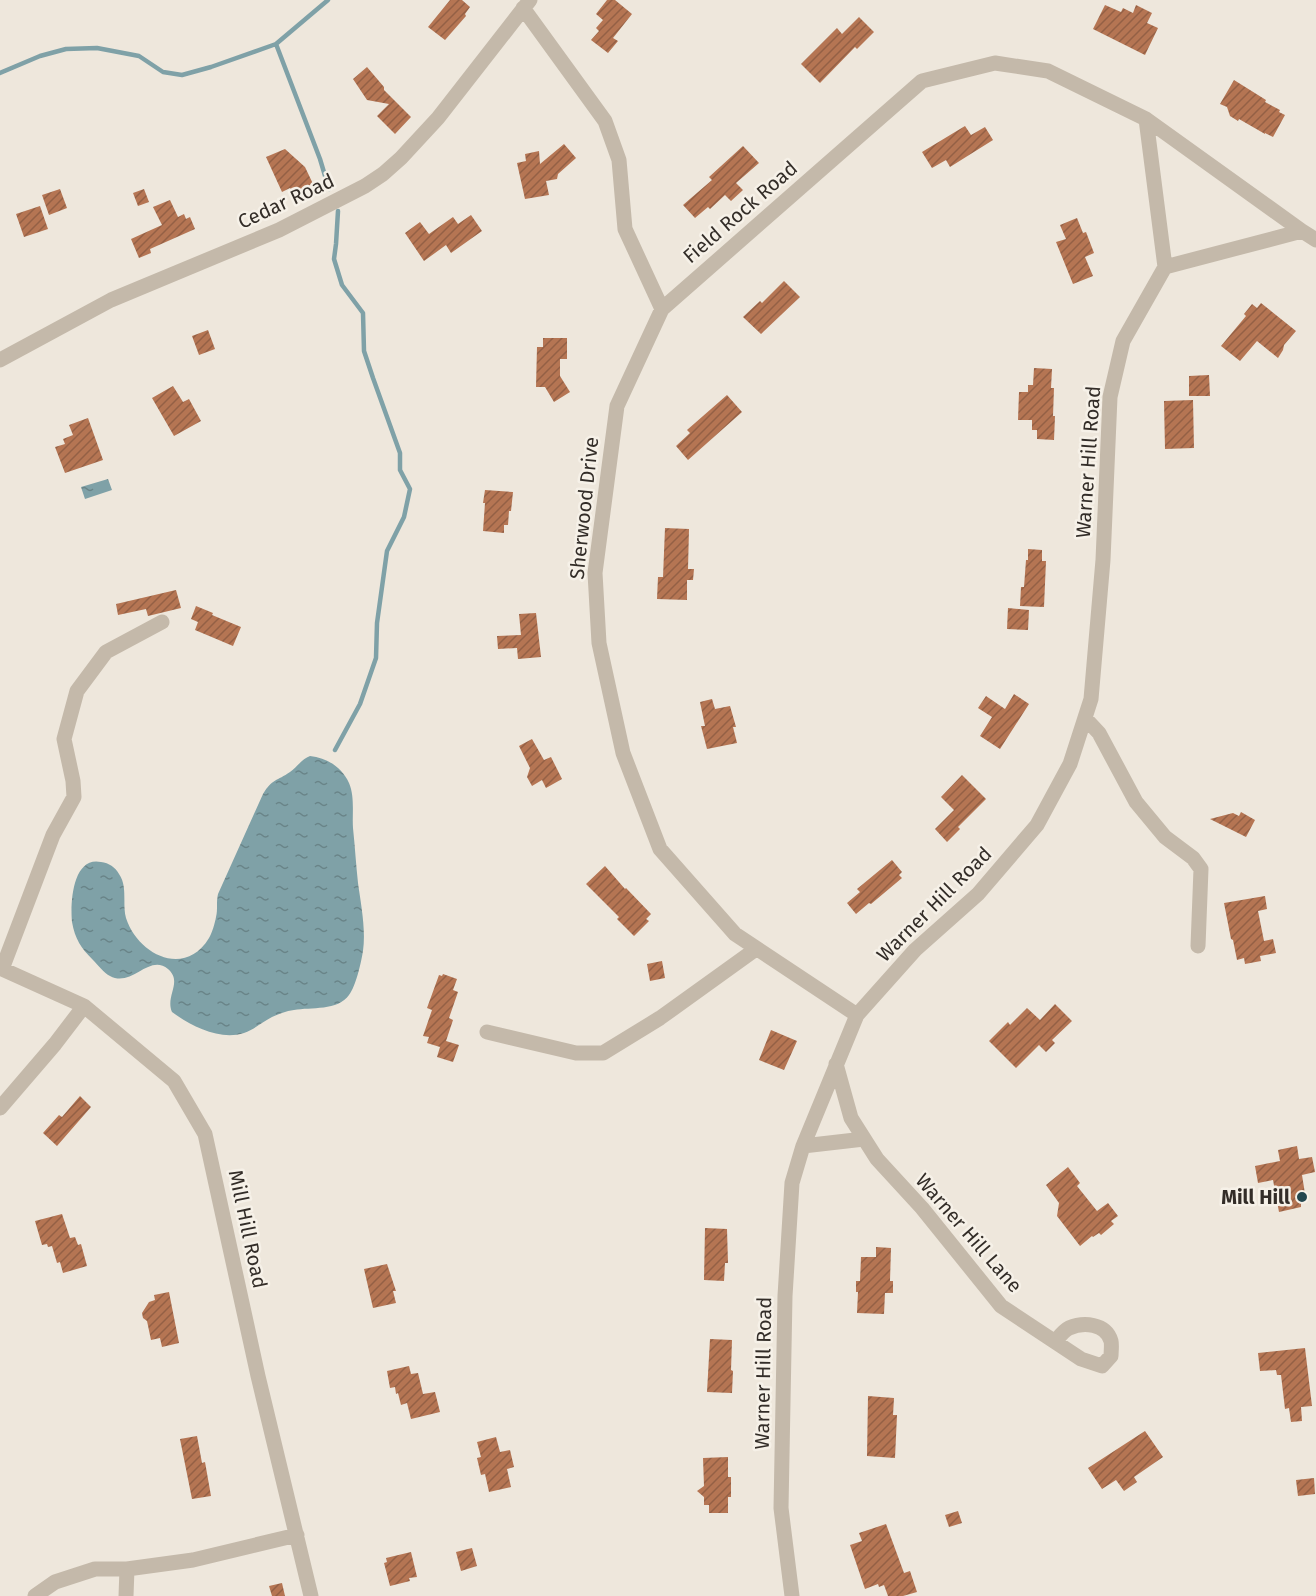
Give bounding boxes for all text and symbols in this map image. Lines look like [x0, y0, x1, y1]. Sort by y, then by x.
street label: Field Rock Road [678, 156, 802, 268]
street label: Cedar Road [234, 168, 338, 234]
street label: Warner Hill Road [1071, 385, 1105, 539]
street label: Sherwood Drive [565, 436, 603, 580]
street label: Warner Hill Road [872, 842, 996, 966]
street label: Mill Hill Road [224, 1168, 272, 1290]
street label: Warner Hill Lane [911, 1169, 1027, 1297]
place label: Mill Hill [1221, 1185, 1290, 1209]
marker: Mill Hill [1295, 1190, 1309, 1204]
street label: Warner Hill Road [750, 1297, 776, 1449]

